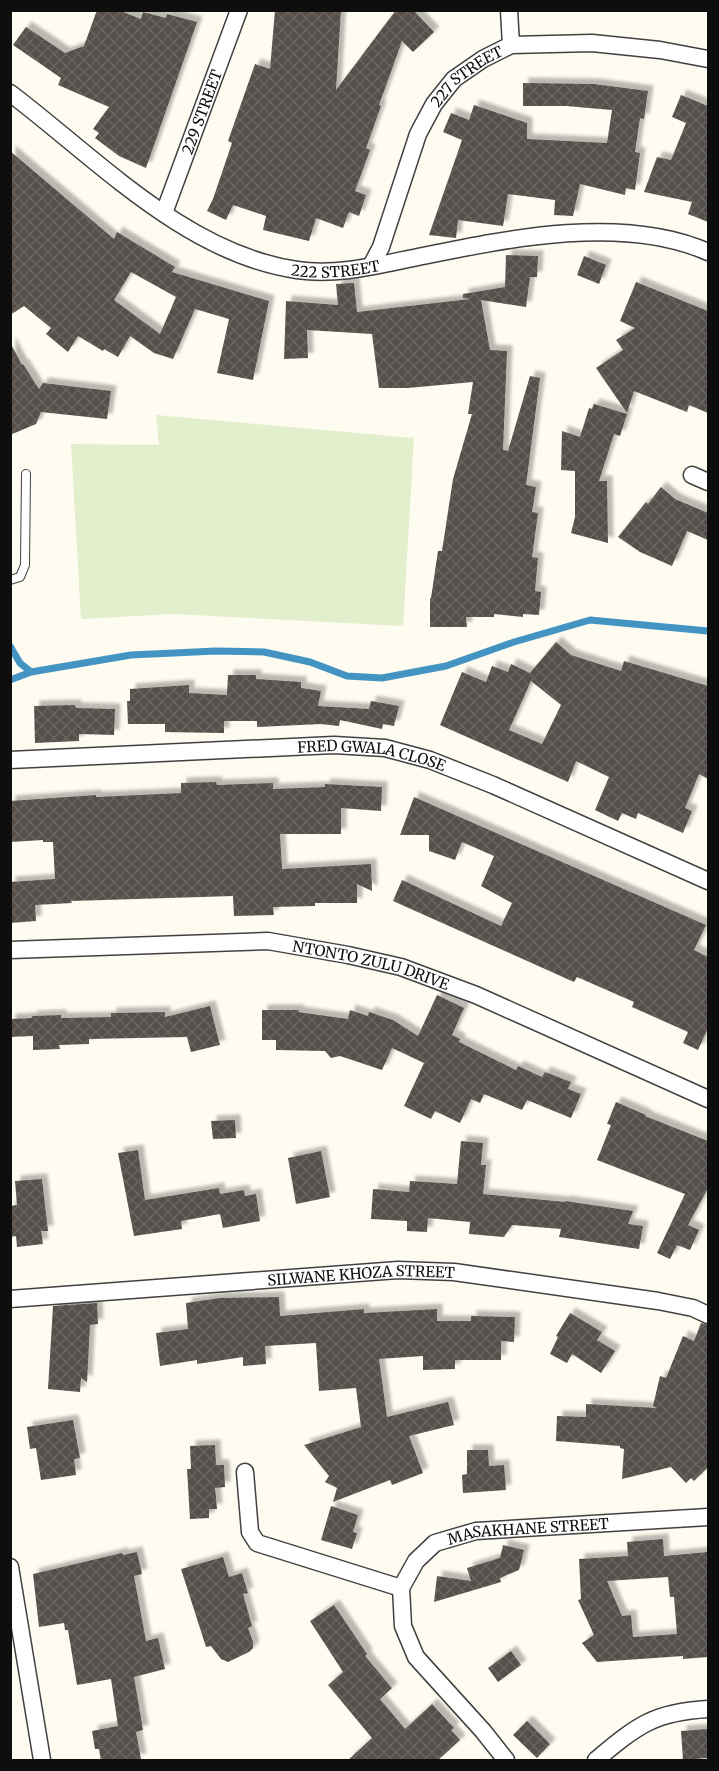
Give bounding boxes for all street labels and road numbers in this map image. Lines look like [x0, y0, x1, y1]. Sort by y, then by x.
street label: 227 STREET [426, 41, 506, 110]
street label: 229 STREET [177, 66, 226, 157]
street label: 222 STREET [290, 256, 382, 281]
street label: FRED GWALA CLOSE [297, 735, 449, 775]
street label: NTONTO ZULU DRIVE [291, 936, 452, 994]
street label: SILWANE KHOZA STREET [267, 1260, 456, 1289]
street label: MASAKHANE STREET [445, 1513, 610, 1548]

